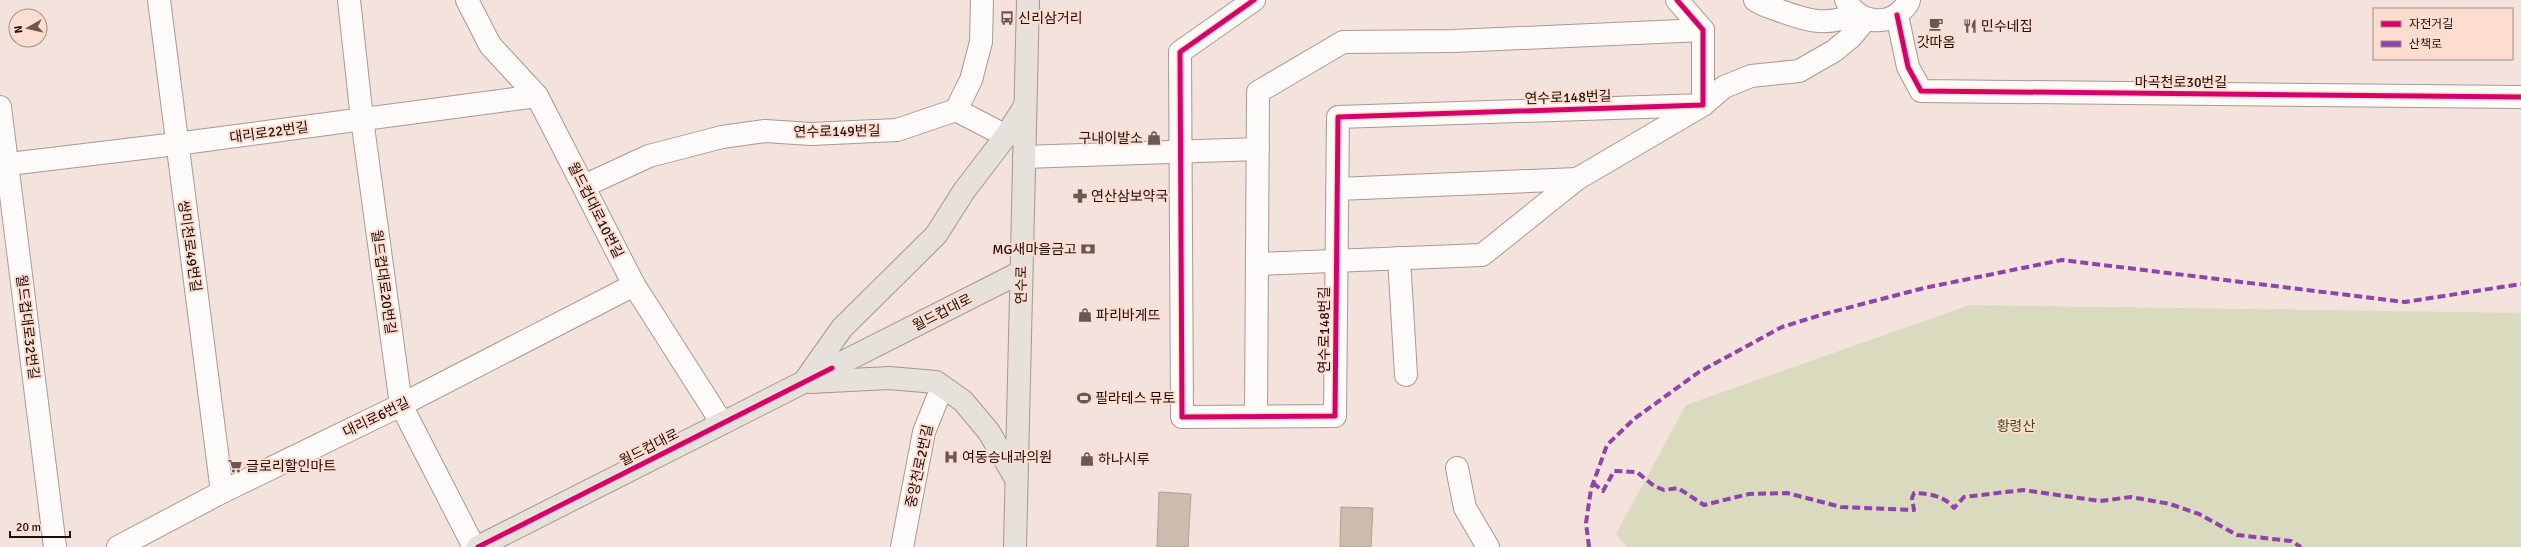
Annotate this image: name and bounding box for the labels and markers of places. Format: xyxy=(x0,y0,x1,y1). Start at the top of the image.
bus stop icon: 신리삼거리 xyxy=(999,10,1015,26)
place label: 신리삼거리 xyxy=(1018,10,1082,27)
cafe icon: 갓따옴 xyxy=(1928,16,1944,32)
restaurant icon: 민수네집 xyxy=(1962,18,1978,34)
place label: 민수네집 xyxy=(1981,18,2033,35)
place label: 갓따옴 xyxy=(1917,34,1955,51)
place label: 구내이발소 xyxy=(1079,130,1143,147)
shop icon: 구내이발소 xyxy=(1146,130,1162,146)
pharmacy icon: 연산삼보약국 xyxy=(1072,188,1088,204)
place label: 연산삼보약국 xyxy=(1091,188,1168,205)
place label: MG새마을금고 xyxy=(992,241,1077,258)
bank icon: MG새마을금고 xyxy=(1080,241,1096,257)
shop icon: 파리바게뜨 xyxy=(1077,307,1093,323)
place label: 파리바게뜨 xyxy=(1096,307,1161,324)
sports icon: 필라테스 뮤토 xyxy=(1076,390,1092,406)
place label: 필라테스 뮤토 xyxy=(1095,390,1175,407)
hospital icon: 여동승내과의원 xyxy=(943,449,959,465)
place label: 여동승내과의원 xyxy=(962,449,1052,466)
shop icon: 하나시루 xyxy=(1079,451,1095,467)
place label: 하나시루 xyxy=(1098,451,1150,468)
supermarket icon: 글로리할인마트 xyxy=(227,458,243,474)
place label: 글로리할인마트 xyxy=(246,458,336,475)

